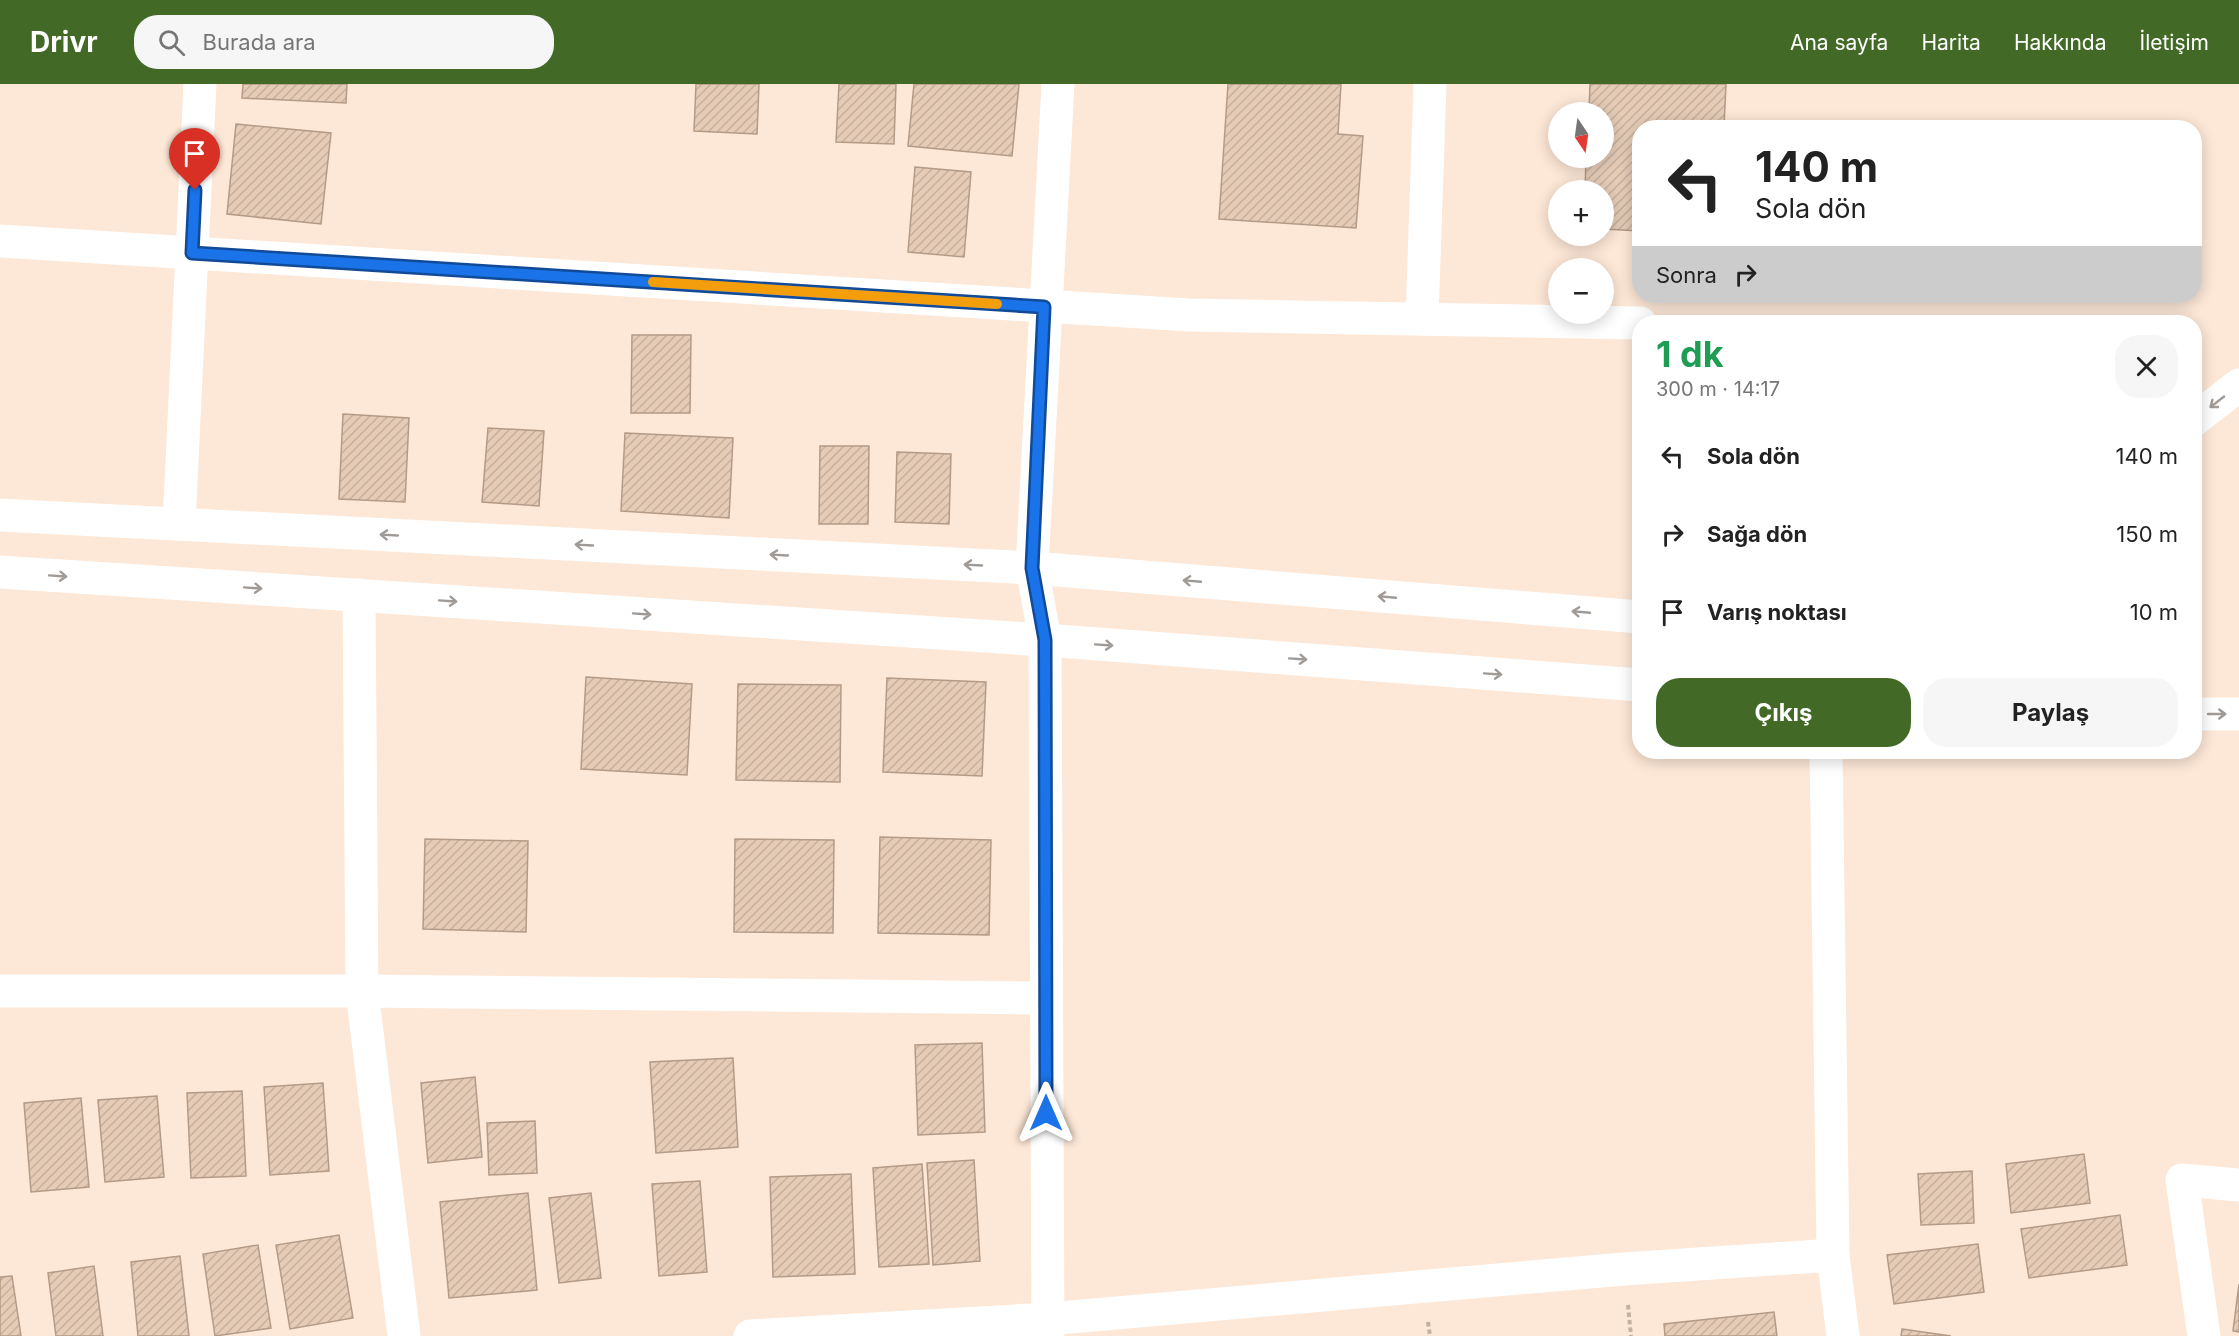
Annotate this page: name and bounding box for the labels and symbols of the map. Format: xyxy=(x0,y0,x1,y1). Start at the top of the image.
north arrow xyxy=(1548,102,1614,168)
pin xyxy=(169,128,220,190)
one-way arrow xyxy=(2209,396,2225,409)
one-way arrow xyxy=(380,530,400,541)
one-way arrow xyxy=(574,540,594,551)
one-way arrow xyxy=(769,549,789,560)
one-way arrow xyxy=(964,559,984,570)
one-way arrow xyxy=(48,571,68,582)
one-way arrow xyxy=(1183,575,1203,586)
one-way arrow xyxy=(243,583,262,594)
one-way arrow xyxy=(1377,591,1397,602)
one-way arrow xyxy=(437,596,457,607)
one-way arrow xyxy=(1572,607,1592,618)
one-way arrow xyxy=(632,608,652,619)
one-way arrow xyxy=(1093,639,1113,650)
one-way arrow xyxy=(1288,654,1308,665)
one-way arrow xyxy=(1482,669,1502,680)
one-way arrow xyxy=(2206,708,2226,720)
position arrow xyxy=(1014,1081,1078,1145)

